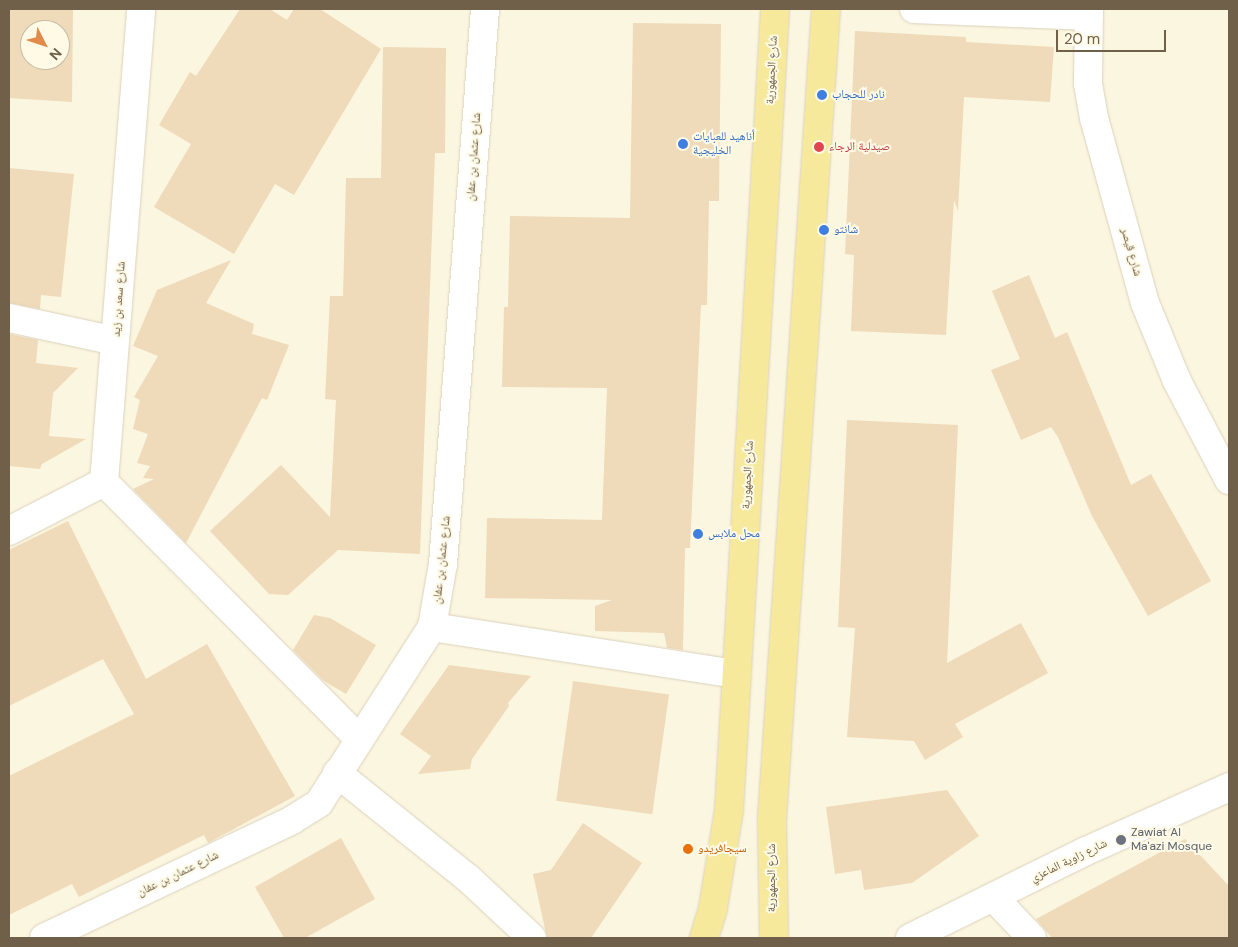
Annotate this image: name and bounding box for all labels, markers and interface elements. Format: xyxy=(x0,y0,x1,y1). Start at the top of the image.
north arrow xyxy=(20,20,70,70)
scale bar xyxy=(1058,20,1168,52)
text: 20 m xyxy=(1064,29,1100,49)
street label: شارع الجمهورية xyxy=(763,35,781,105)
text: N xyxy=(45,44,66,64)
place label: نادر للحجاب xyxy=(832,88,885,102)
marker: نادر للحجاب xyxy=(816,89,828,101)
street label: شارع عثمان بن عفان xyxy=(464,112,484,202)
place label: أناهيد للعبايات الخليجية xyxy=(693,130,755,158)
marker: أناهيد للعبايات الخليجية xyxy=(677,138,689,150)
place label: صيدلية الرجاء xyxy=(829,140,890,154)
marker: صيدلية الرجاء xyxy=(813,141,825,153)
place label: شانتو xyxy=(834,223,858,237)
marker: شانتو xyxy=(818,224,830,236)
street label: شارع قيصر xyxy=(1117,226,1145,278)
street label: شارع سعد بن زيد xyxy=(109,261,129,337)
street label: شارع الجمهورية xyxy=(739,440,757,510)
street label: شارع عثمان بن عفان xyxy=(430,515,454,605)
place label: محل ملابس xyxy=(708,527,760,541)
marker: محل ملابس xyxy=(692,528,704,540)
place label: Zawiat Al Ma'azi Mosque xyxy=(1131,826,1212,854)
marker: Zawiat Al Ma'azi Mosque xyxy=(1115,834,1127,846)
street label: شارع زاوية الماعزي xyxy=(1028,836,1110,886)
place label: سيجافريدو xyxy=(698,842,747,856)
marker: سيجافريدو xyxy=(682,843,694,855)
street label: شارع الجمهورية xyxy=(765,844,779,912)
street label: شارع عثمان بن عفان xyxy=(135,848,221,900)

